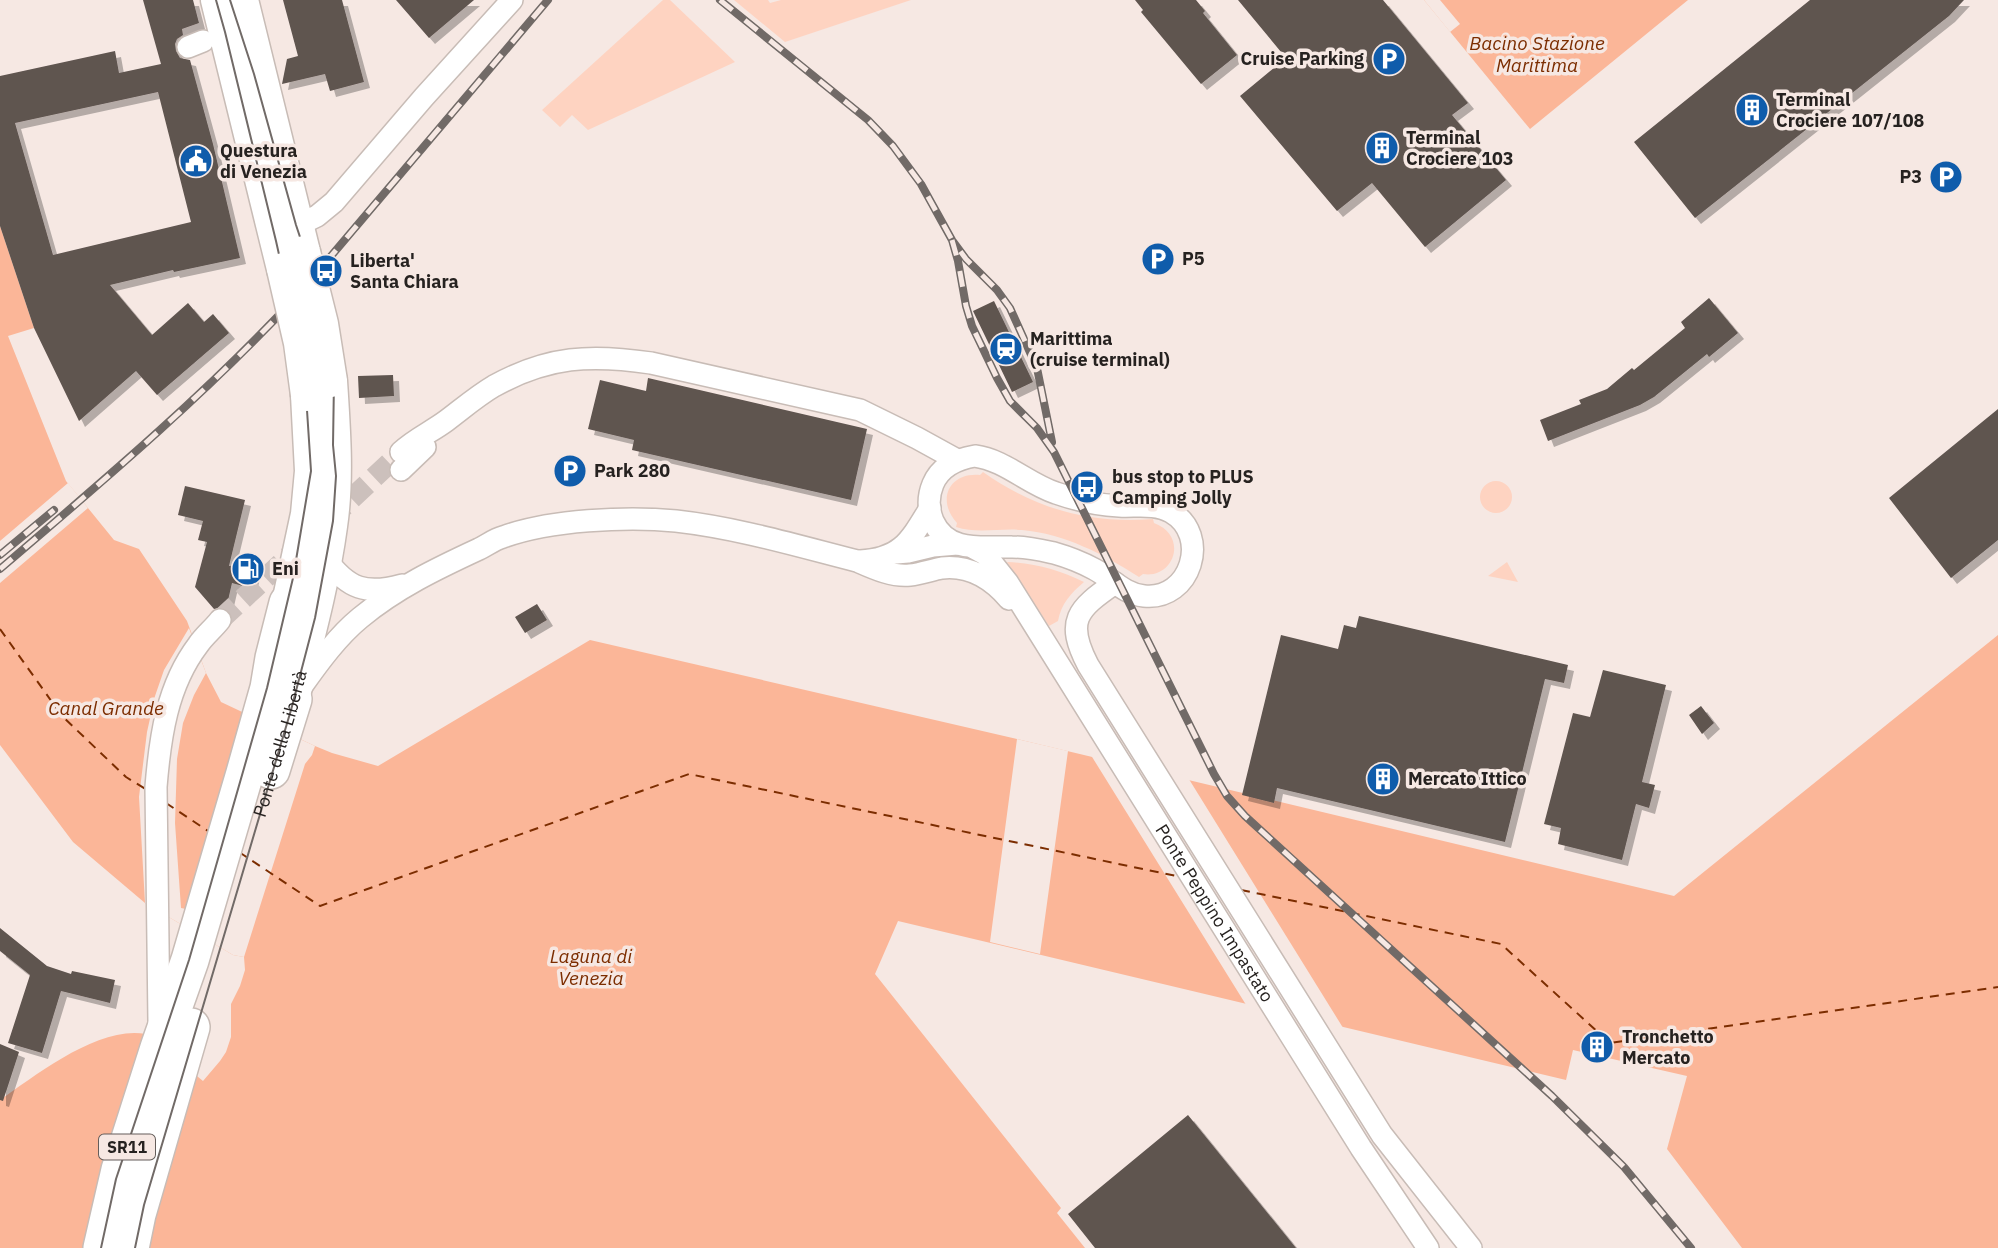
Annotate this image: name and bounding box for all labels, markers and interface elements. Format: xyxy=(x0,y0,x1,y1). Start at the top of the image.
water label: Bacino Stazione Marittima xyxy=(1469,31,1605,77)
parking icon: Cruise Parking xyxy=(1370,40,1408,78)
place label: Cruise Parking xyxy=(1240,47,1364,70)
place label: Terminal Crociere 107/108 xyxy=(1776,88,1924,132)
building icon: Terminal Crociere 107/108 xyxy=(1733,91,1771,129)
place label: Terminal Crociere 103 xyxy=(1406,126,1514,170)
building icon: Terminal Crociere 103 xyxy=(1363,129,1401,167)
place label: Questura di Venezia xyxy=(220,139,307,183)
public building icon: Questura di Venezia xyxy=(177,142,215,180)
parking icon: P3 xyxy=(1927,158,1965,196)
place label: P3 xyxy=(1899,165,1922,188)
parking icon: P5 xyxy=(1139,240,1177,278)
place label: P5 xyxy=(1182,247,1205,270)
place label: Liberta' Santa Chiara xyxy=(350,249,459,293)
bus stop icon: Liberta' Santa Chiara xyxy=(307,252,345,290)
place label: Marittima (cruise terminal) xyxy=(1030,327,1170,371)
station icon: Marittima (cruise terminal) xyxy=(987,330,1025,368)
parking icon: Park 280 xyxy=(551,452,589,490)
place label: Park 280 xyxy=(594,459,670,482)
place label: bus stop to PLUS Camping Jolly xyxy=(1112,465,1254,509)
bus stop icon: bus stop to PLUS Camping Jolly xyxy=(1068,468,1106,506)
fuel station icon: Eni xyxy=(229,550,267,588)
place label: Eni xyxy=(272,557,299,580)
street label: Ponte della Libertà xyxy=(248,667,312,820)
water label: Canal Grande xyxy=(48,696,164,720)
building icon: Mercato Ittico xyxy=(1364,760,1402,798)
place label: Mercato Ittico xyxy=(1408,767,1527,790)
street label: Ponte Peppino Impastato xyxy=(1151,820,1279,1006)
water label: Laguna di Venezia xyxy=(550,944,633,990)
place label: Tronchetto Mercato xyxy=(1622,1025,1714,1069)
building icon: Tronchetto Mercato xyxy=(1578,1028,1616,1066)
road number: SR11 xyxy=(99,1134,155,1160)

